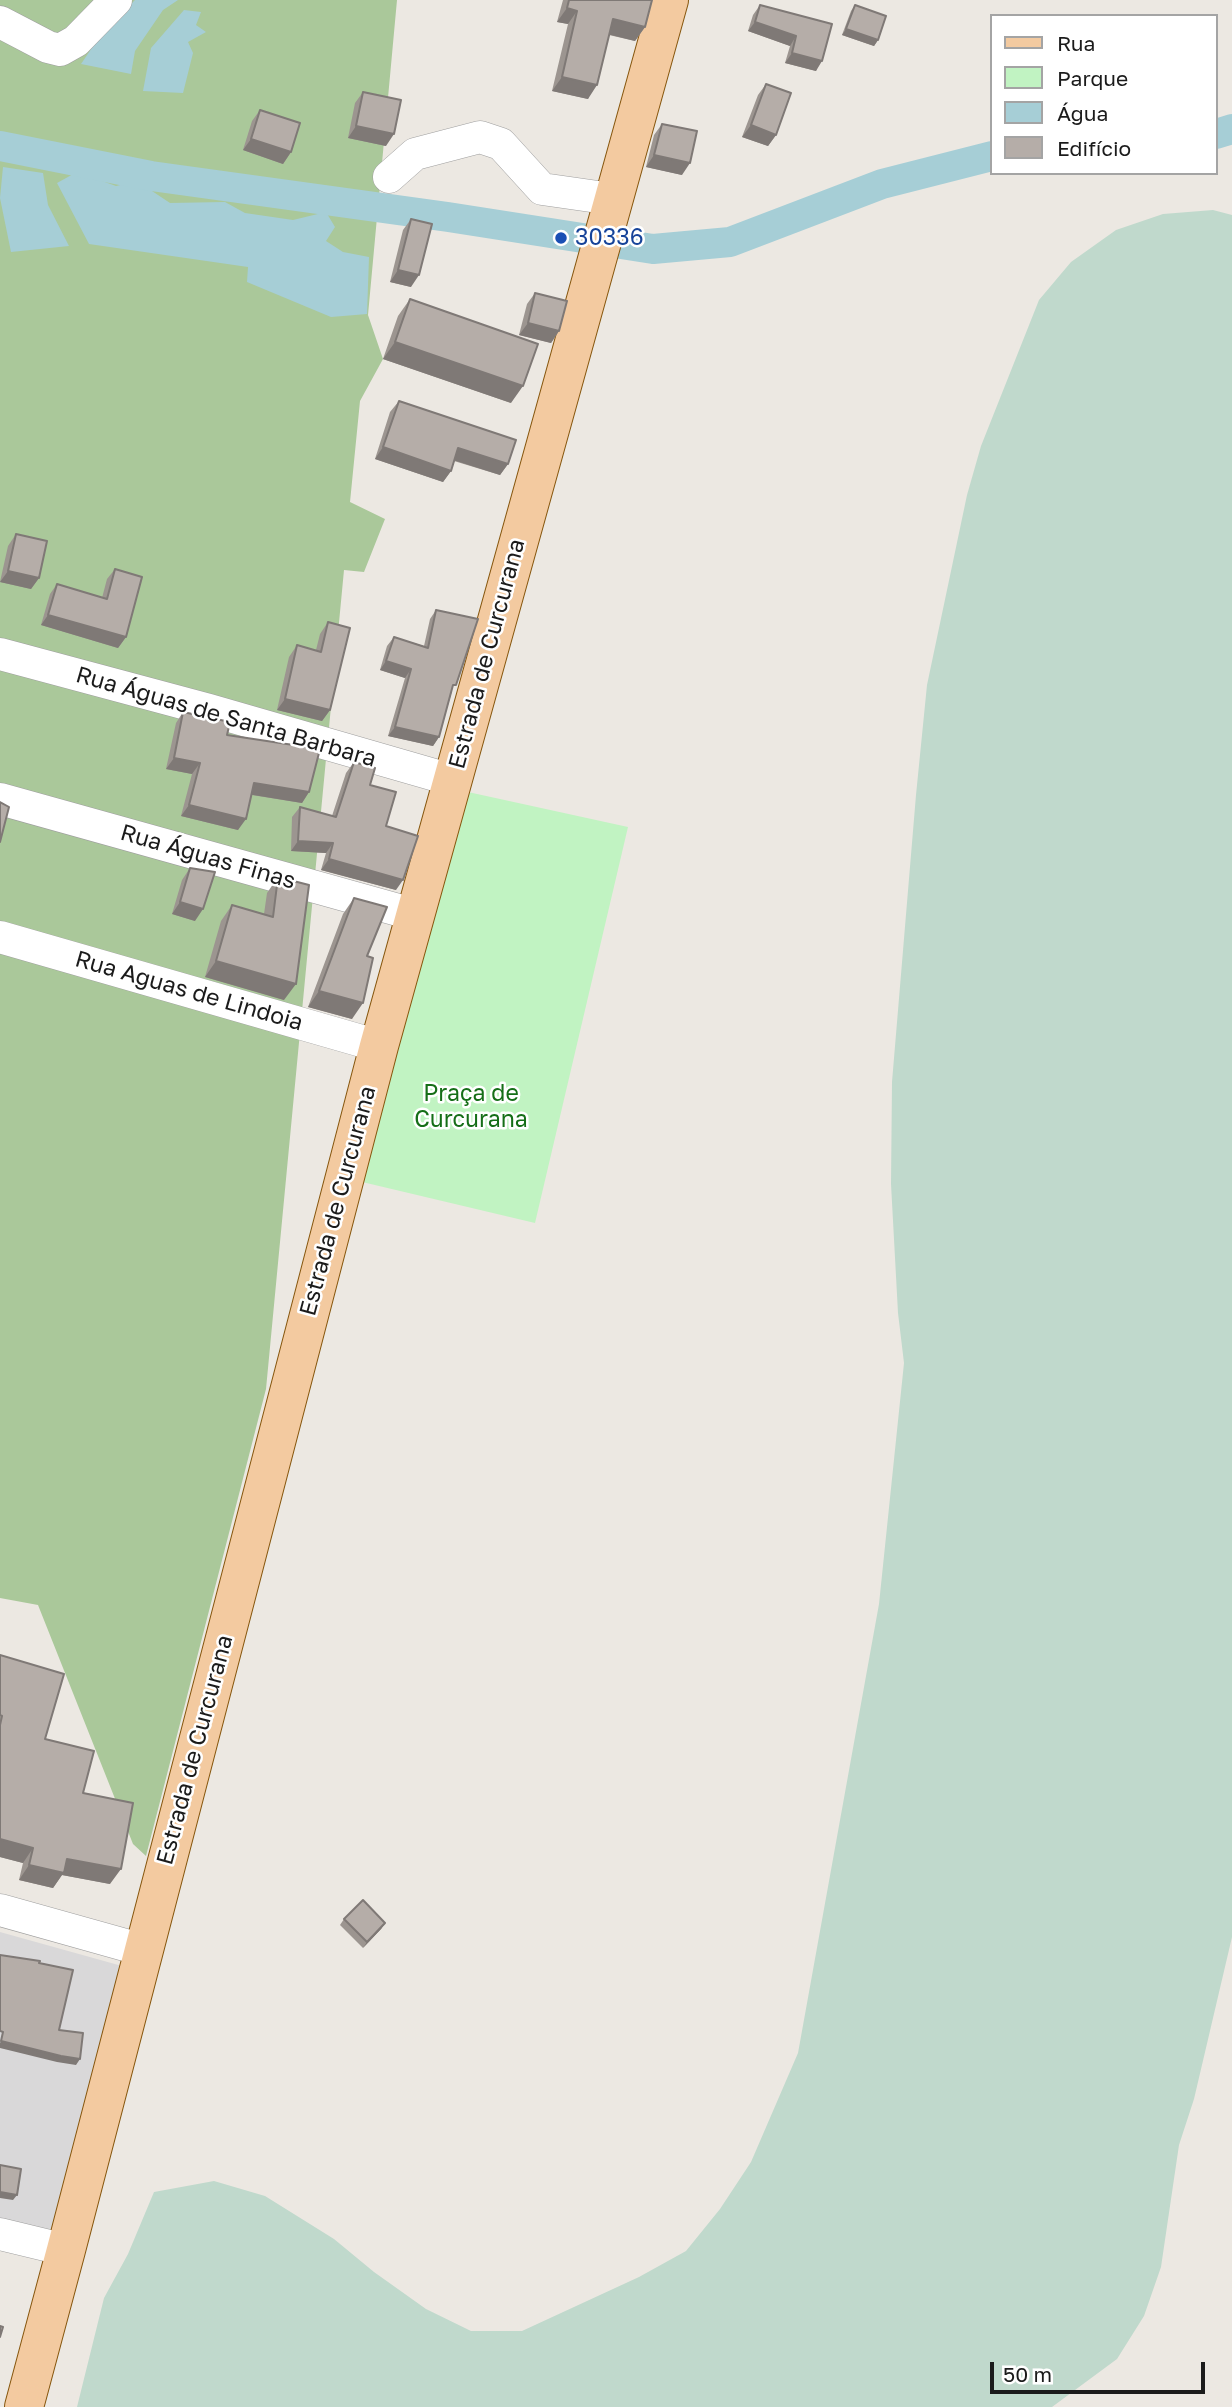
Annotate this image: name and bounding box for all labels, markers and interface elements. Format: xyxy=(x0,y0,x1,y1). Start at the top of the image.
legend xyxy=(990,14,1218,175)
text: Rua xyxy=(1057,30,1095,56)
text: Parque xyxy=(1057,65,1128,91)
text: Água xyxy=(1057,100,1108,126)
text: Edifício xyxy=(1057,135,1131,161)
place label: 30336 xyxy=(575,224,644,252)
marker: 30336 xyxy=(553,230,569,246)
street label: Estrada de Curcurana xyxy=(443,536,531,772)
street label: Rua Águas de Santa Barbara xyxy=(73,661,379,773)
street label: Rua Águas Finas xyxy=(117,819,299,895)
street label: Rua Aguas de Lindoia xyxy=(72,945,306,1037)
park label: Praça de Curcurana xyxy=(414,1080,528,1134)
street label: Estrada de Curcurana xyxy=(294,1083,382,1319)
street label: Estrada de Curcurana xyxy=(151,1632,239,1868)
scale bar xyxy=(994,2348,1209,2392)
text: 50 m xyxy=(1003,2361,1052,2387)

